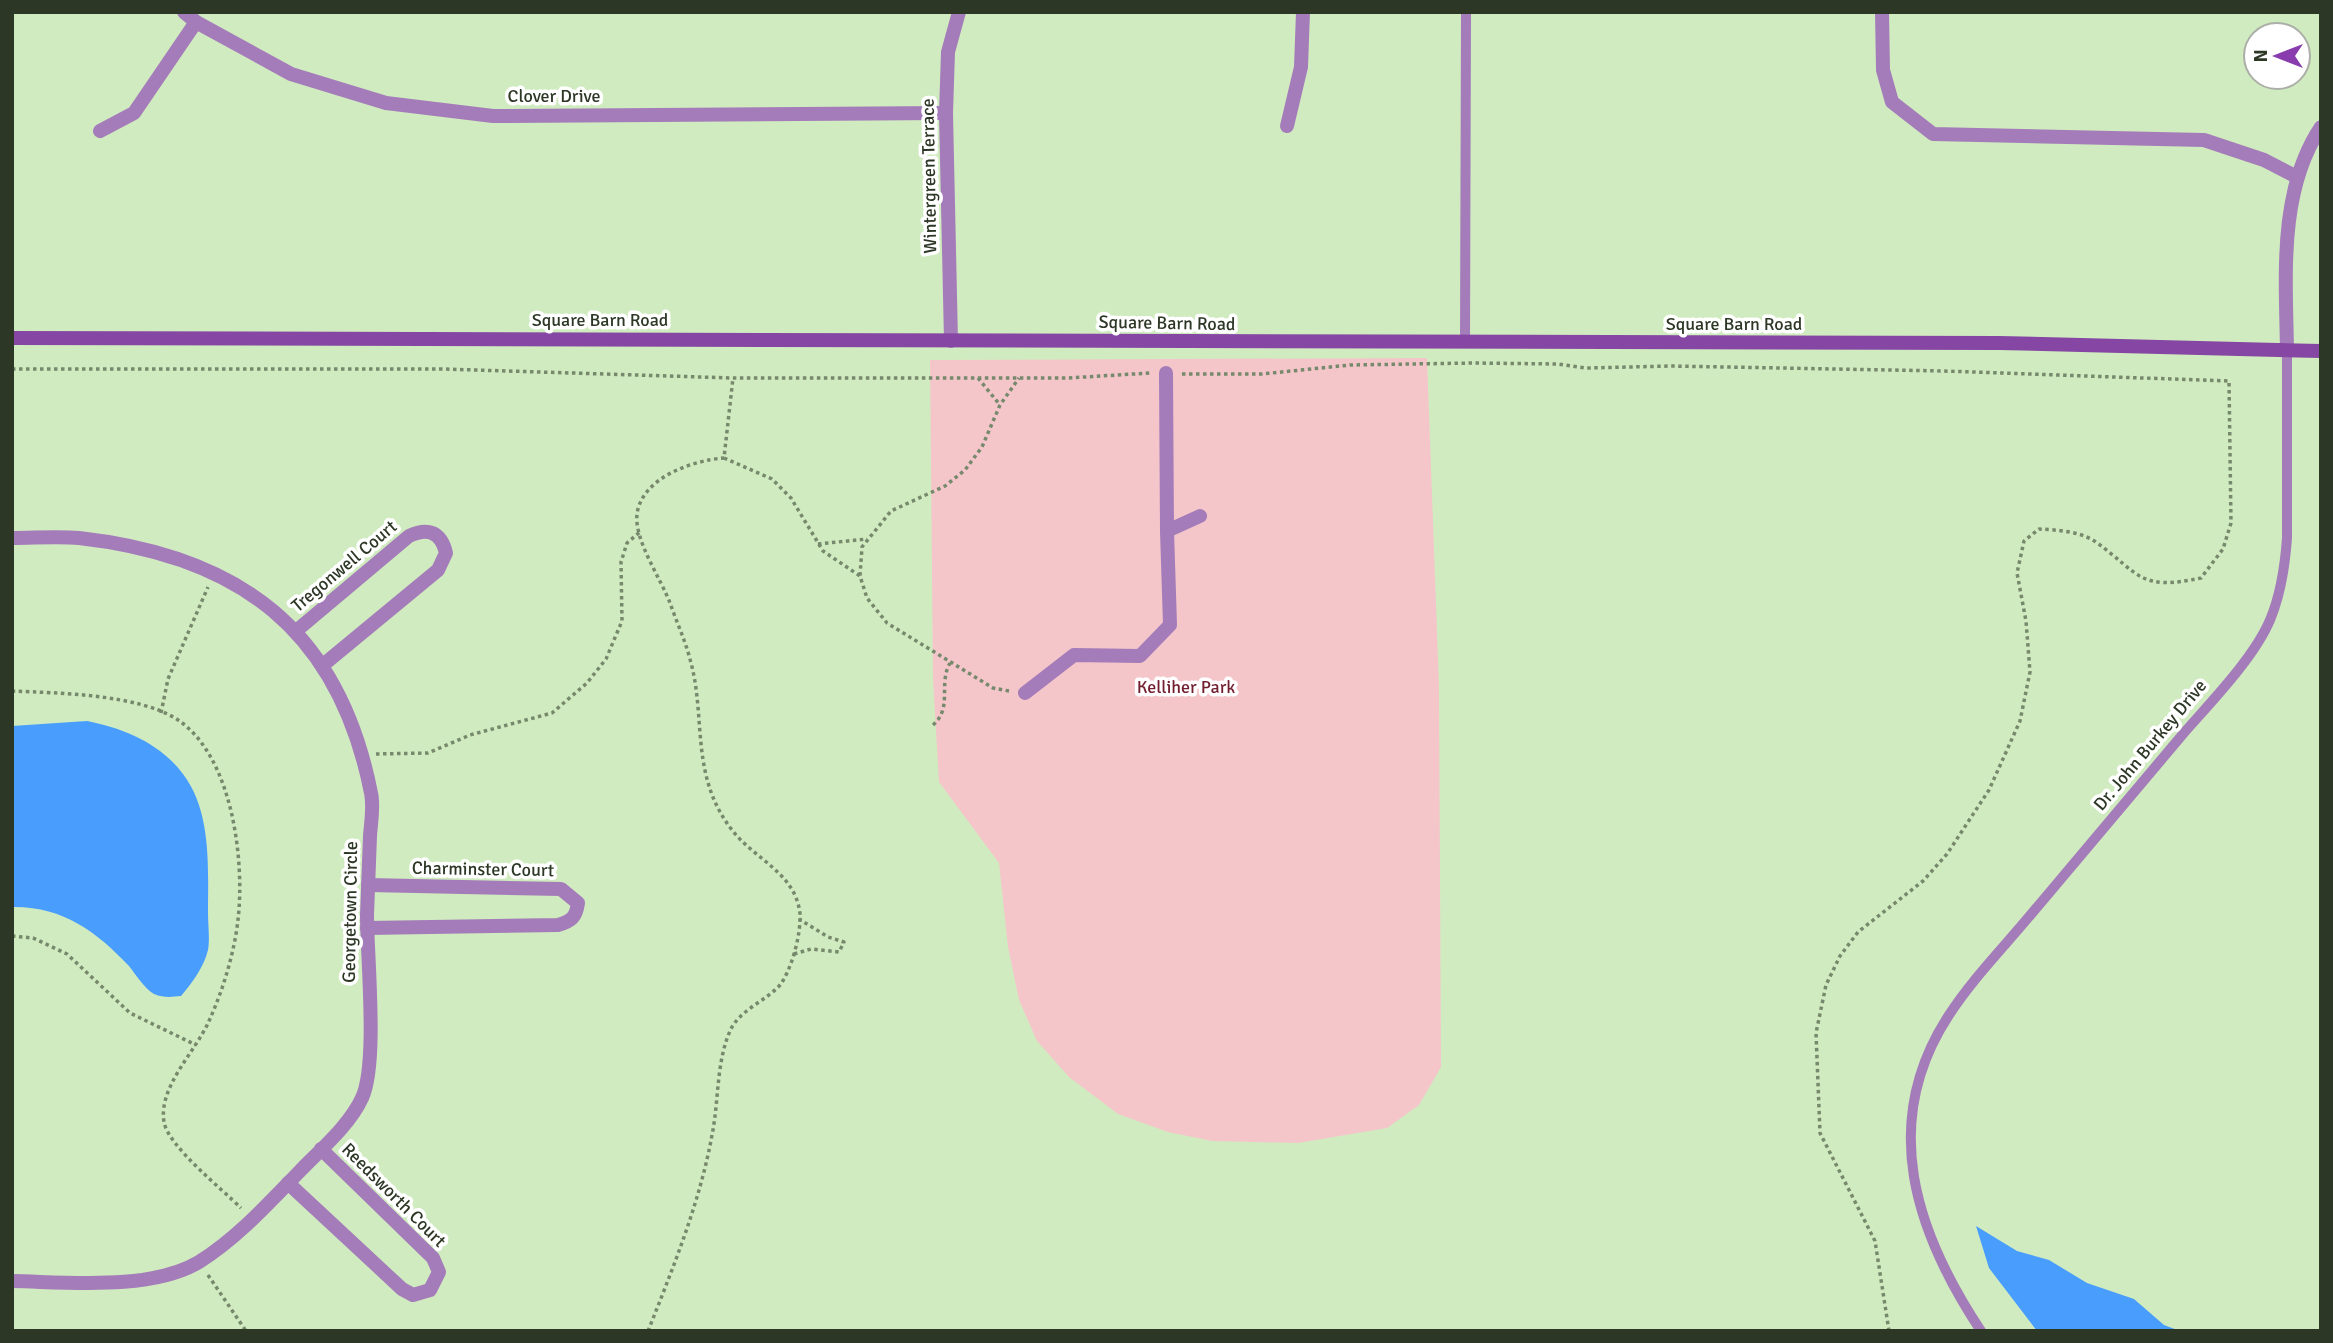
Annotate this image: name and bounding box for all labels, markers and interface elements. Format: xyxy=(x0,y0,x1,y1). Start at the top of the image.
north arrow xyxy=(2242,21,2312,91)
text: N xyxy=(2249,49,2273,63)
street label: Clover Drive xyxy=(508,85,600,107)
street label: Wintergreen Terrace xyxy=(917,98,941,254)
street label: Square Barn Road xyxy=(532,309,668,331)
street label: Square Barn Road xyxy=(1098,311,1236,335)
street label: Square Barn Road xyxy=(1666,313,1802,335)
street label: Tregonwell Court xyxy=(287,515,401,617)
street label: Dr. John Burkey Drive xyxy=(2089,675,2211,815)
park label: Kelliher Park xyxy=(1137,676,1235,698)
street label: Georgetown Circle xyxy=(338,841,362,983)
street label: Charminster Court xyxy=(412,857,554,881)
street label: Reedsworth Court xyxy=(337,1138,451,1252)

